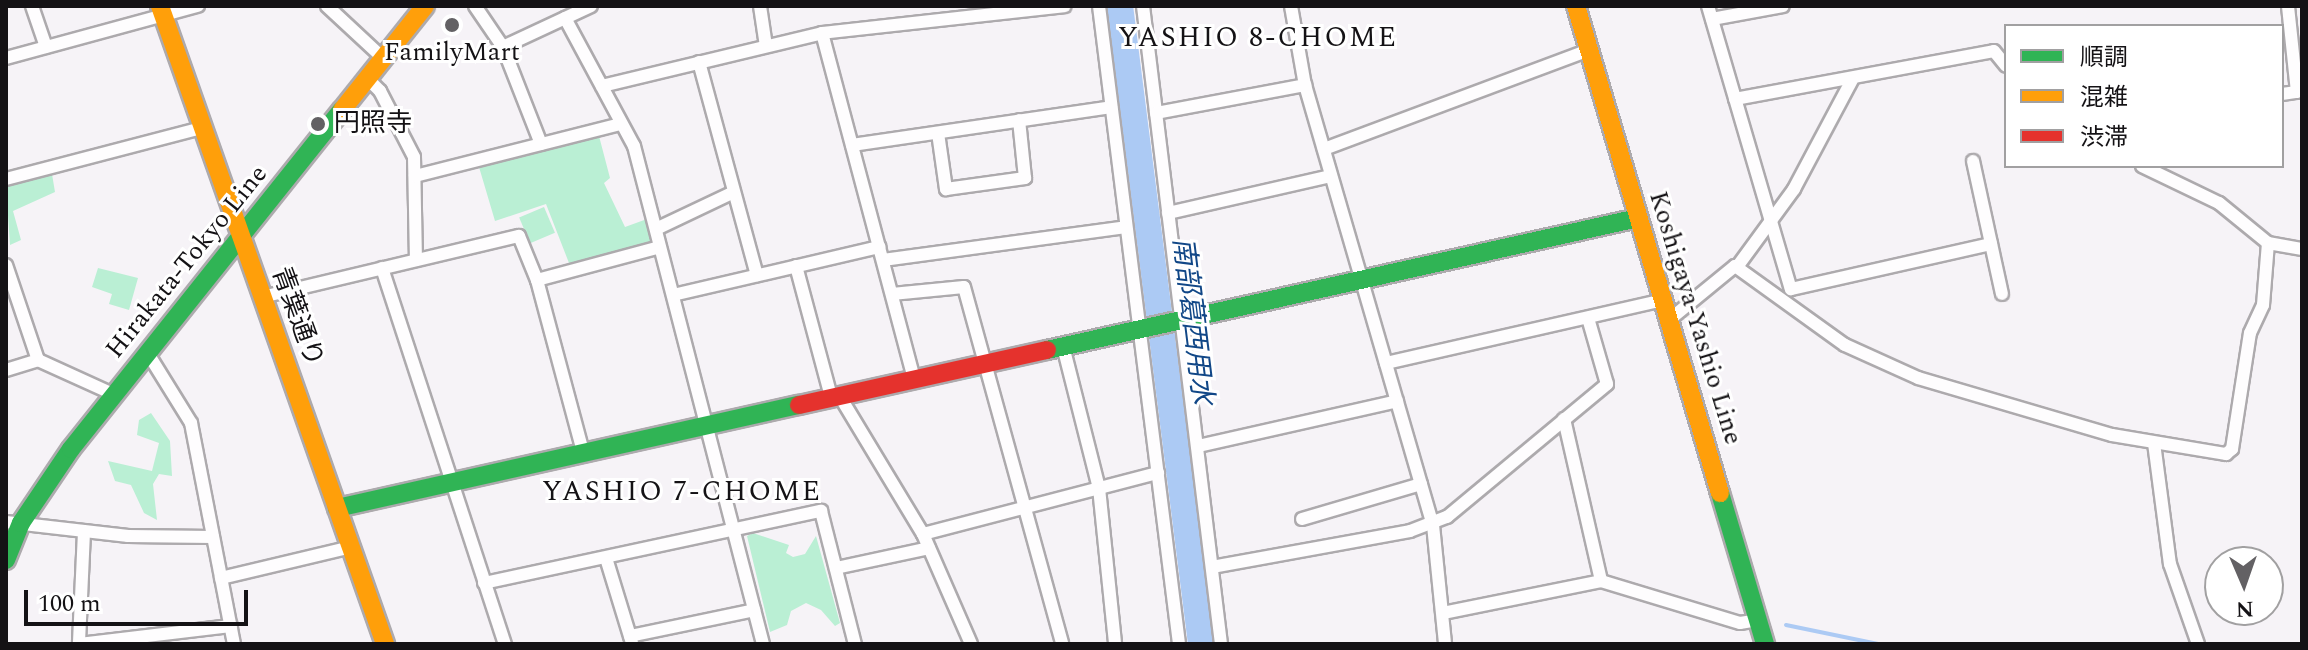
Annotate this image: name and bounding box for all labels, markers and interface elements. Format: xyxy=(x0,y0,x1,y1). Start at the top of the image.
marker: FamilyMart xyxy=(443,16,461,34)
district label: YASHIO 8-CHOME xyxy=(1118,21,1398,55)
legend xyxy=(2004,24,2284,168)
place label: FamilyMart xyxy=(384,37,520,69)
text: 順調 xyxy=(2080,40,2128,76)
text: 混雑 xyxy=(2080,80,2128,116)
place label: 円照寺 xyxy=(334,108,412,140)
marker: 円照寺 xyxy=(309,115,327,133)
text: 渋滞 xyxy=(2080,120,2128,156)
street label: Hirakata-Tokyo Line xyxy=(100,159,274,365)
street label: Koshigaya-Yashio Line xyxy=(1642,188,1748,448)
water label: 南部葛西用水 xyxy=(1165,236,1219,406)
street label: 青葉通り xyxy=(265,263,329,371)
district label: YASHIO 7-CHOME xyxy=(542,475,822,509)
north arrow xyxy=(2204,546,2284,626)
scale bar xyxy=(28,574,252,624)
text: 100 m xyxy=(38,586,101,622)
text: N xyxy=(2235,592,2254,625)

